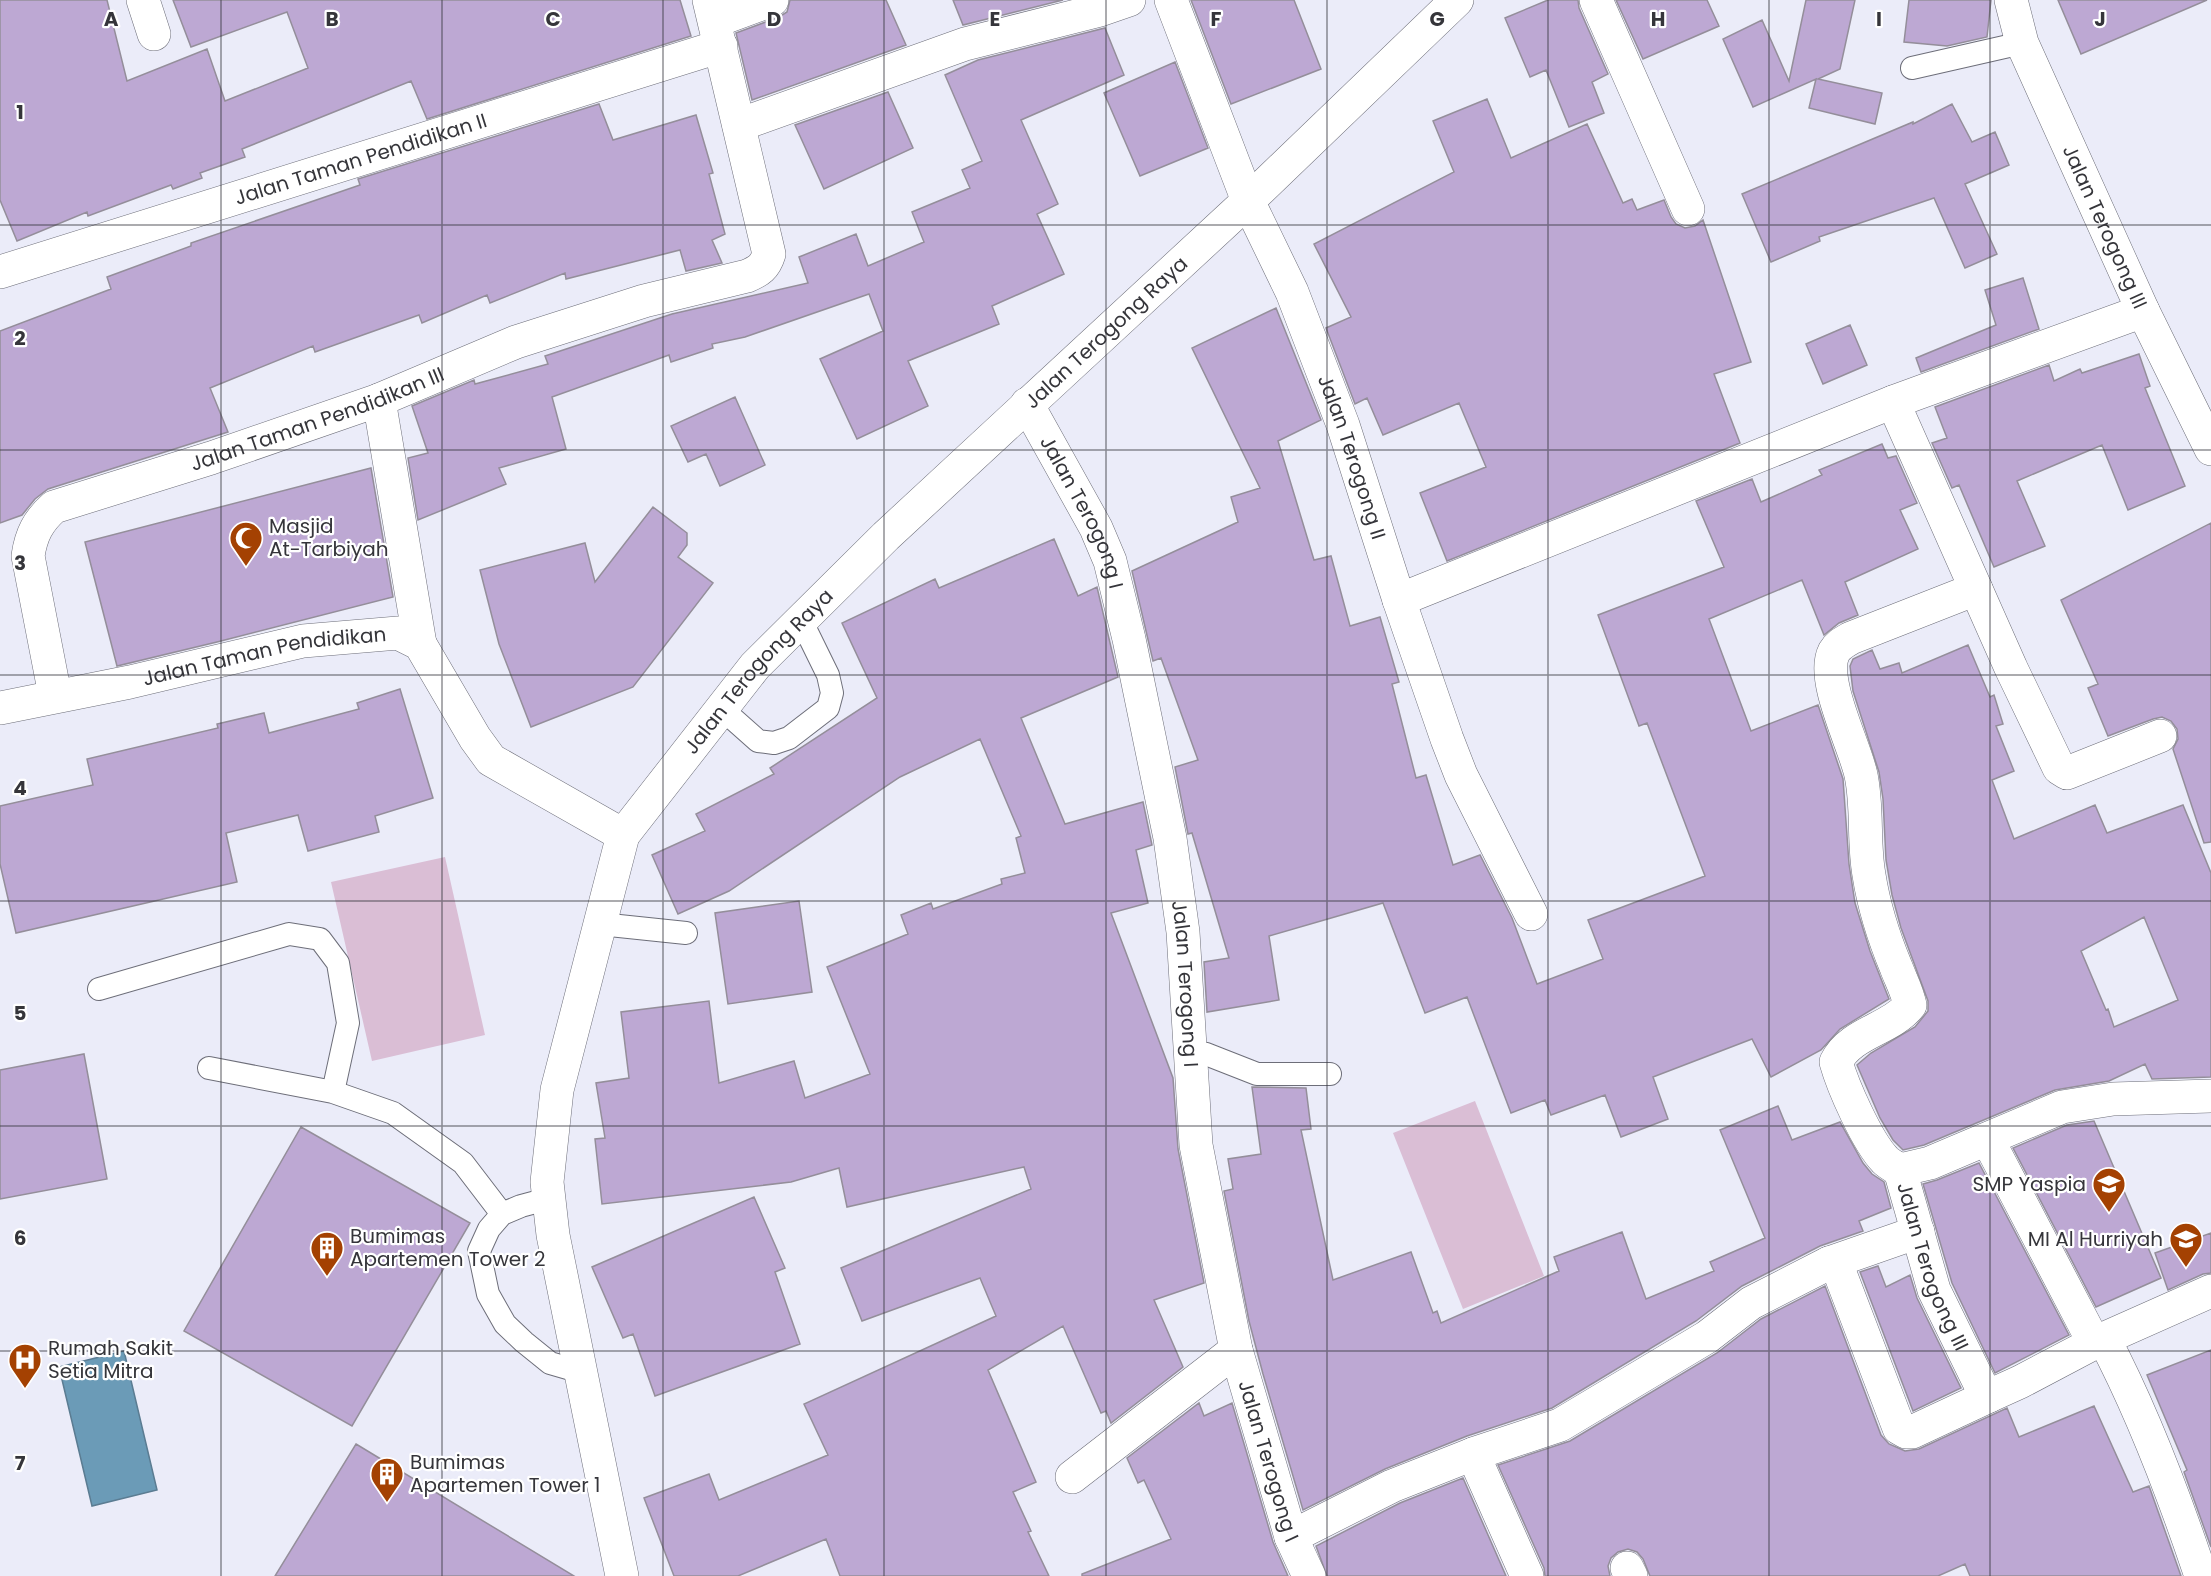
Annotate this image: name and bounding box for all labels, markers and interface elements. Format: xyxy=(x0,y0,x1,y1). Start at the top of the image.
text: A xyxy=(104,5,119,33)
text: B xyxy=(325,5,339,33)
text: C xyxy=(545,5,561,33)
text: D xyxy=(767,5,781,33)
text: E xyxy=(990,5,1000,33)
text: F xyxy=(1211,5,1222,33)
text: G xyxy=(1429,5,1445,33)
text: H xyxy=(1651,5,1665,33)
text: I xyxy=(1876,5,1882,33)
text: J xyxy=(2094,5,2106,33)
text: 1 xyxy=(16,98,24,126)
street label: Jalan Taman Pendidikan II xyxy=(231,106,490,212)
street label: Jalan Terogong III xyxy=(2056,140,2154,313)
street label: Jalan Terogong Raya xyxy=(1018,250,1194,415)
text: 2 xyxy=(14,324,26,352)
street label: Jalan Taman Pendidikan III xyxy=(187,360,448,478)
street label: Jalan Terogong II xyxy=(1311,371,1393,543)
street label: Jalan Terogong I xyxy=(1033,431,1130,591)
place label: Masjid At-Tarbiyah xyxy=(269,512,389,563)
mosque icon: Masjid At-Tarbiyah xyxy=(228,520,264,567)
text: 3 xyxy=(14,549,26,577)
street label: Jalan Terogong Raya xyxy=(677,582,839,760)
street label: Jalan Taman Pendidikan xyxy=(140,620,387,693)
text: 4 xyxy=(13,774,27,802)
street label: Jalan Terogong I xyxy=(1165,899,1205,1068)
text: 5 xyxy=(14,999,27,1027)
school or university icon: SMP Yaspia xyxy=(2091,1166,2127,1213)
place label: SMP Yaspia xyxy=(1973,1170,2086,1198)
street label: Jalan Terogong III xyxy=(1890,1179,1976,1355)
school or university icon: MI Al Hurriyah xyxy=(2168,1221,2204,1268)
place label: Bumimas Apartemen Tower 2 xyxy=(350,1222,546,1273)
text: 6 xyxy=(14,1224,26,1252)
place label: MI Al Hurriyah xyxy=(2028,1225,2163,1253)
building icon: Bumimas Apartemen Tower 2 xyxy=(309,1230,345,1277)
place label: Rumah Sakit Setia Mitra xyxy=(48,1334,173,1385)
hospital icon: Rumah Sakit Setia Mitra xyxy=(7,1342,43,1389)
street label: Jalan Terogong I xyxy=(1232,1377,1306,1547)
place label: Bumimas Apartemen Tower 1 xyxy=(410,1448,600,1499)
text: 7 xyxy=(15,1449,26,1477)
building icon: Bumimas Apartemen Tower 1 xyxy=(369,1456,405,1503)

